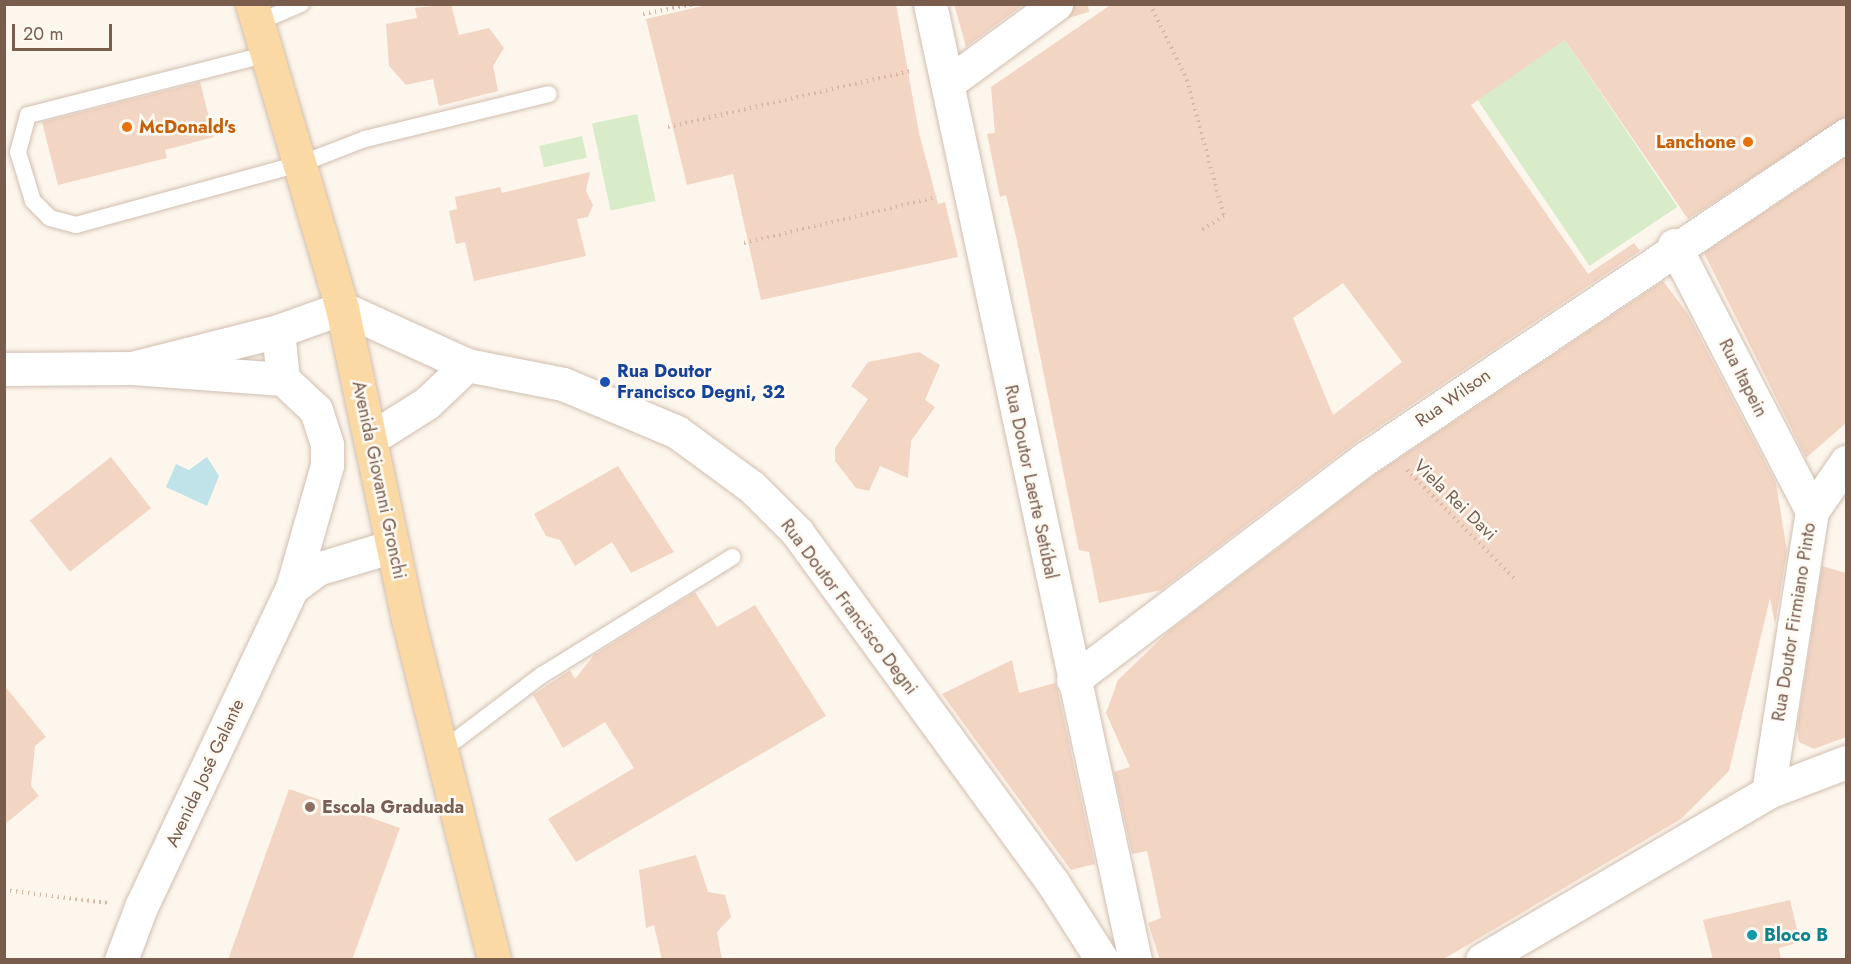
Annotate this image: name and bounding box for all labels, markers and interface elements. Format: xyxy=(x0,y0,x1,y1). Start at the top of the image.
scale bar xyxy=(15,12,116,50)
text: 20 m xyxy=(23,21,63,47)
place label: McDonald's xyxy=(139,116,236,138)
marker: McDonald's xyxy=(120,120,134,134)
place label: Lanchone xyxy=(1656,131,1736,153)
marker: Lanchone xyxy=(1741,135,1755,149)
street label: Rua Itapein xyxy=(1714,335,1772,421)
place label: Rua Doutor Francisco Degni, 32 xyxy=(617,361,785,404)
street label: Rua Wilson xyxy=(1411,364,1495,432)
marker: Rua Doutor Francisco Degni, 32 xyxy=(598,375,612,389)
street label: Avenida Giovanni Gronchi xyxy=(347,379,411,581)
street label: Rua Doutor Laerte Setúbal xyxy=(1000,383,1062,581)
street label: Viela Rei Davi xyxy=(1409,455,1501,545)
street label: Rua Doutor Francisco Degni xyxy=(776,515,922,699)
street label: Rua Doutor Firmiano Pinto xyxy=(1768,521,1820,723)
street label: Avenida José Galante xyxy=(161,696,249,850)
place label: Escola Graduada xyxy=(322,796,464,818)
marker: Escola Graduada xyxy=(303,800,317,814)
place label: Bloco B xyxy=(1764,924,1828,946)
marker: Bloco B xyxy=(1745,928,1759,942)

